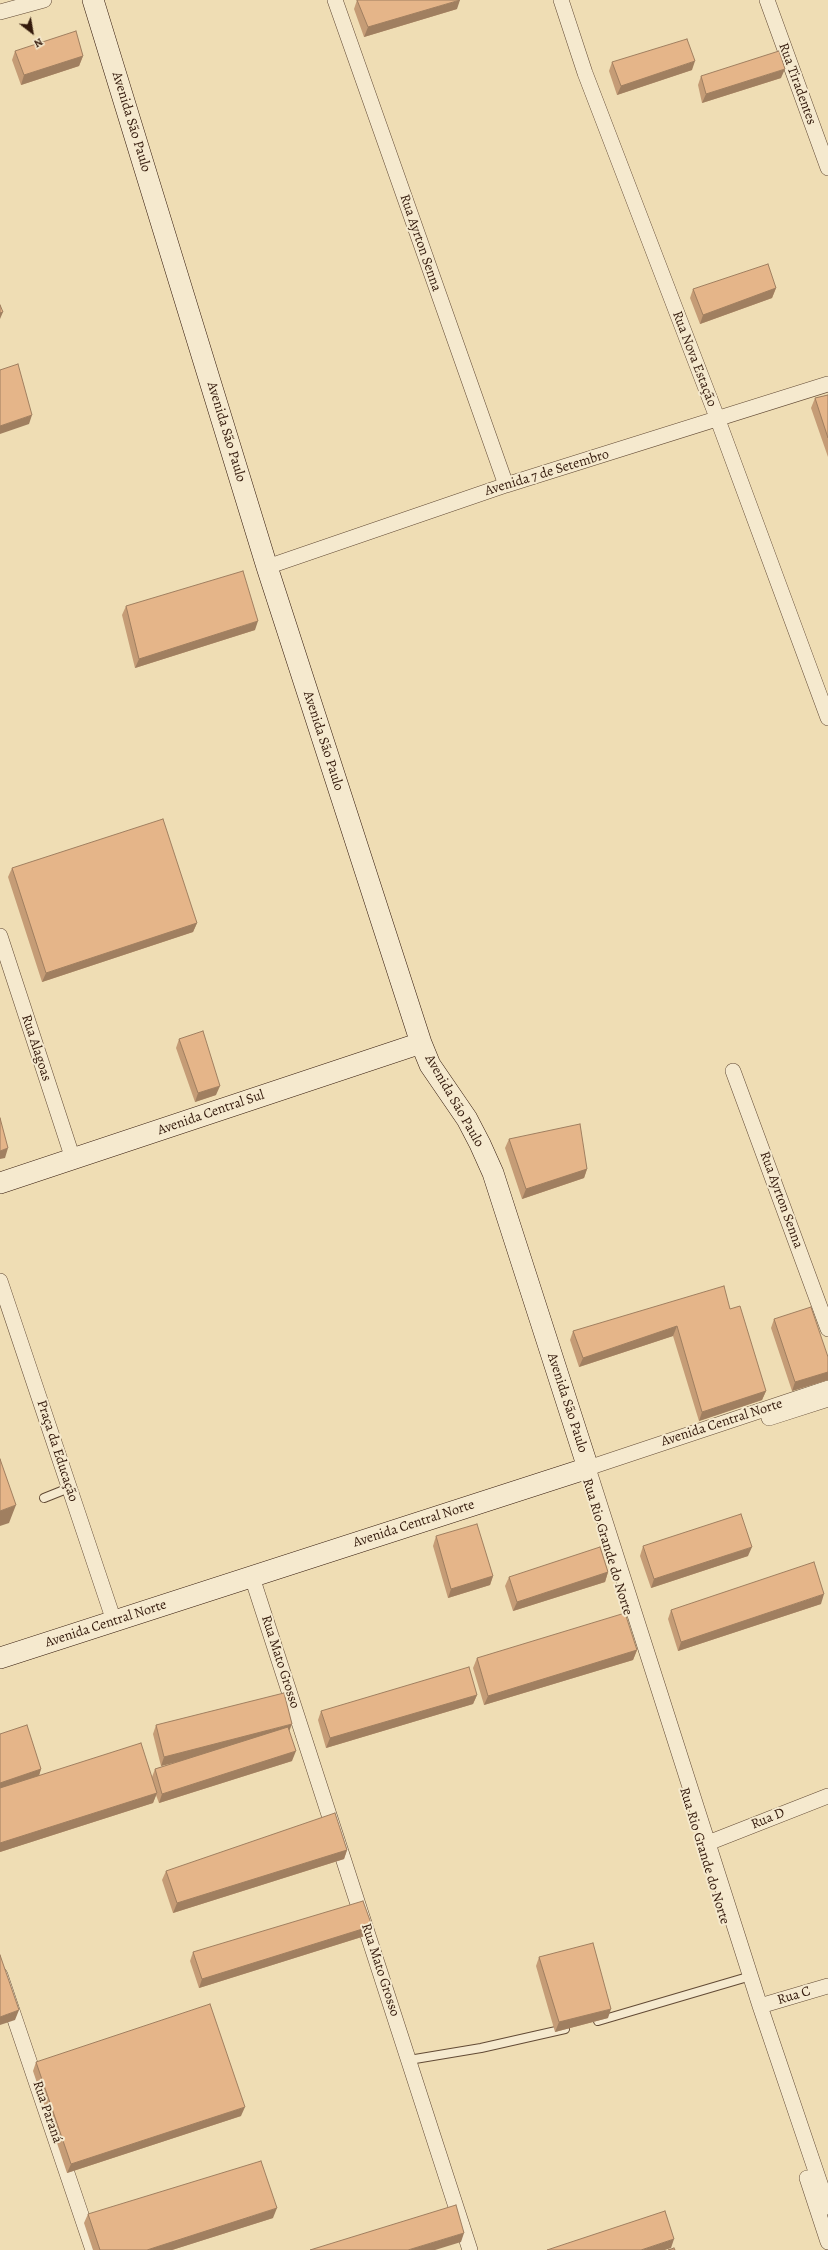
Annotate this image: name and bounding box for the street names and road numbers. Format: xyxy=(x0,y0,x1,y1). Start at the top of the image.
street label: Rua Tiradentes xyxy=(774,41,820,127)
street label: Avenida São Paulo xyxy=(108,70,154,174)
street label: Rua Ayrton Senna xyxy=(395,192,445,294)
street label: Rua Nova Estação xyxy=(668,309,720,409)
street label: Avenida São Paulo xyxy=(203,380,249,484)
street label: Avenida 7 de Setembro xyxy=(483,446,611,500)
street label: Avenida São Paulo xyxy=(299,689,347,793)
street label: Rua Alagoas xyxy=(17,1013,55,1083)
street label: Avenida São Paulo xyxy=(421,1052,487,1150)
street label: Avenida Central Sul xyxy=(155,1087,267,1139)
street label: Rua Ayrton Senna xyxy=(756,1149,806,1251)
street label: Avenida São Paulo xyxy=(543,1351,591,1455)
street label: Avenida Central Norte xyxy=(659,1395,785,1451)
street label: Praça da Educação xyxy=(33,1398,81,1504)
street label: Rua Rio Grande do Norte xyxy=(578,1476,636,1618)
street label: Avenida Central Norte xyxy=(351,1496,477,1552)
street label: Avenida Central Norte xyxy=(43,1596,169,1652)
street label: Rua Mato Grosso xyxy=(257,1613,303,1711)
street label: Rua Rio Grande do Norte xyxy=(675,1785,733,1927)
street label: Rua D xyxy=(749,1805,787,1833)
street label: Rua Mato Grosso xyxy=(357,1921,403,2019)
street label: Rua C xyxy=(775,1983,813,2009)
street label: Rua Paraná xyxy=(28,2079,66,2145)

